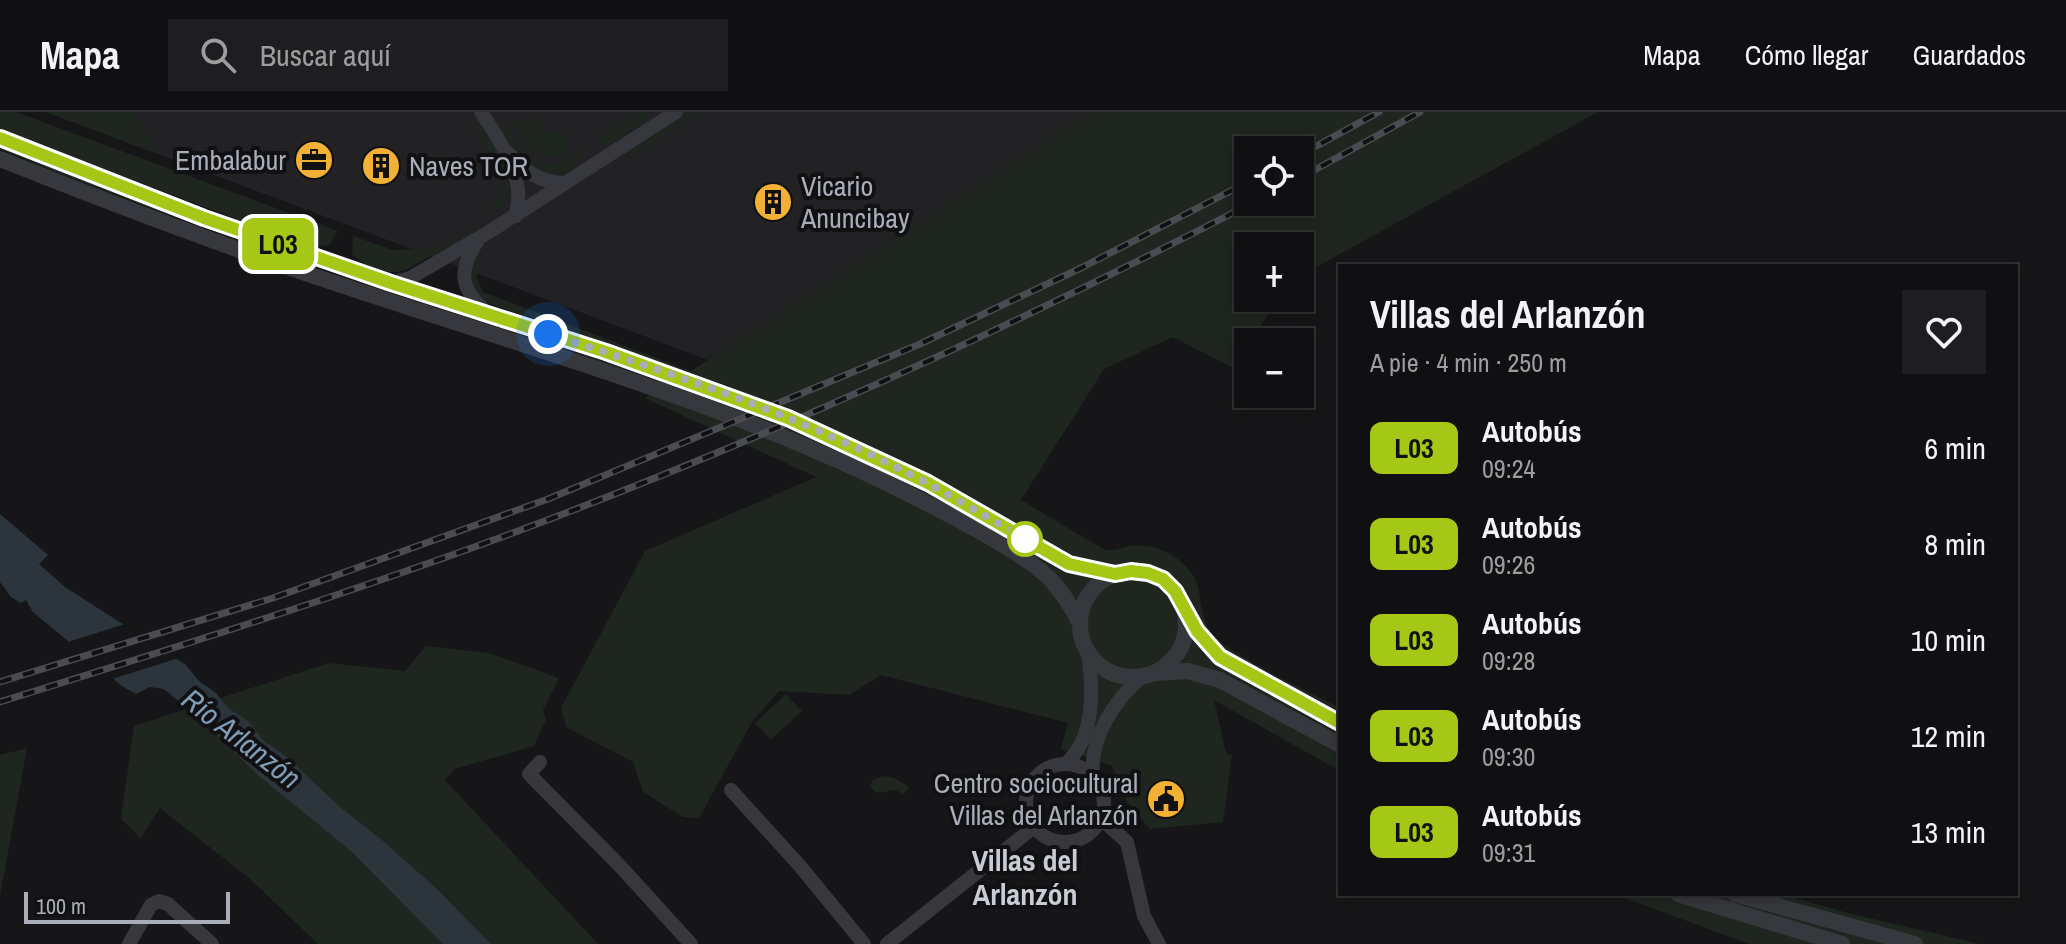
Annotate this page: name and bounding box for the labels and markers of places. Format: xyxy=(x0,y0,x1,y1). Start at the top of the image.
office icon: Embalabur xyxy=(293,139,335,181)
place label: Embalabur xyxy=(175,141,286,179)
building icon: Naves TOR xyxy=(360,145,402,187)
place label: Naves TOR xyxy=(409,147,528,185)
place label: Vicario Anuncibay xyxy=(800,167,910,237)
building icon: Vicario Anuncibay xyxy=(752,181,794,223)
unlabelled marker xyxy=(1008,522,1042,556)
place label: Centro sociocultural Villas del Arlanzón xyxy=(934,764,1138,834)
public building icon: Centro sociocultural Villas del Arlanzón xyxy=(1145,778,1187,820)

